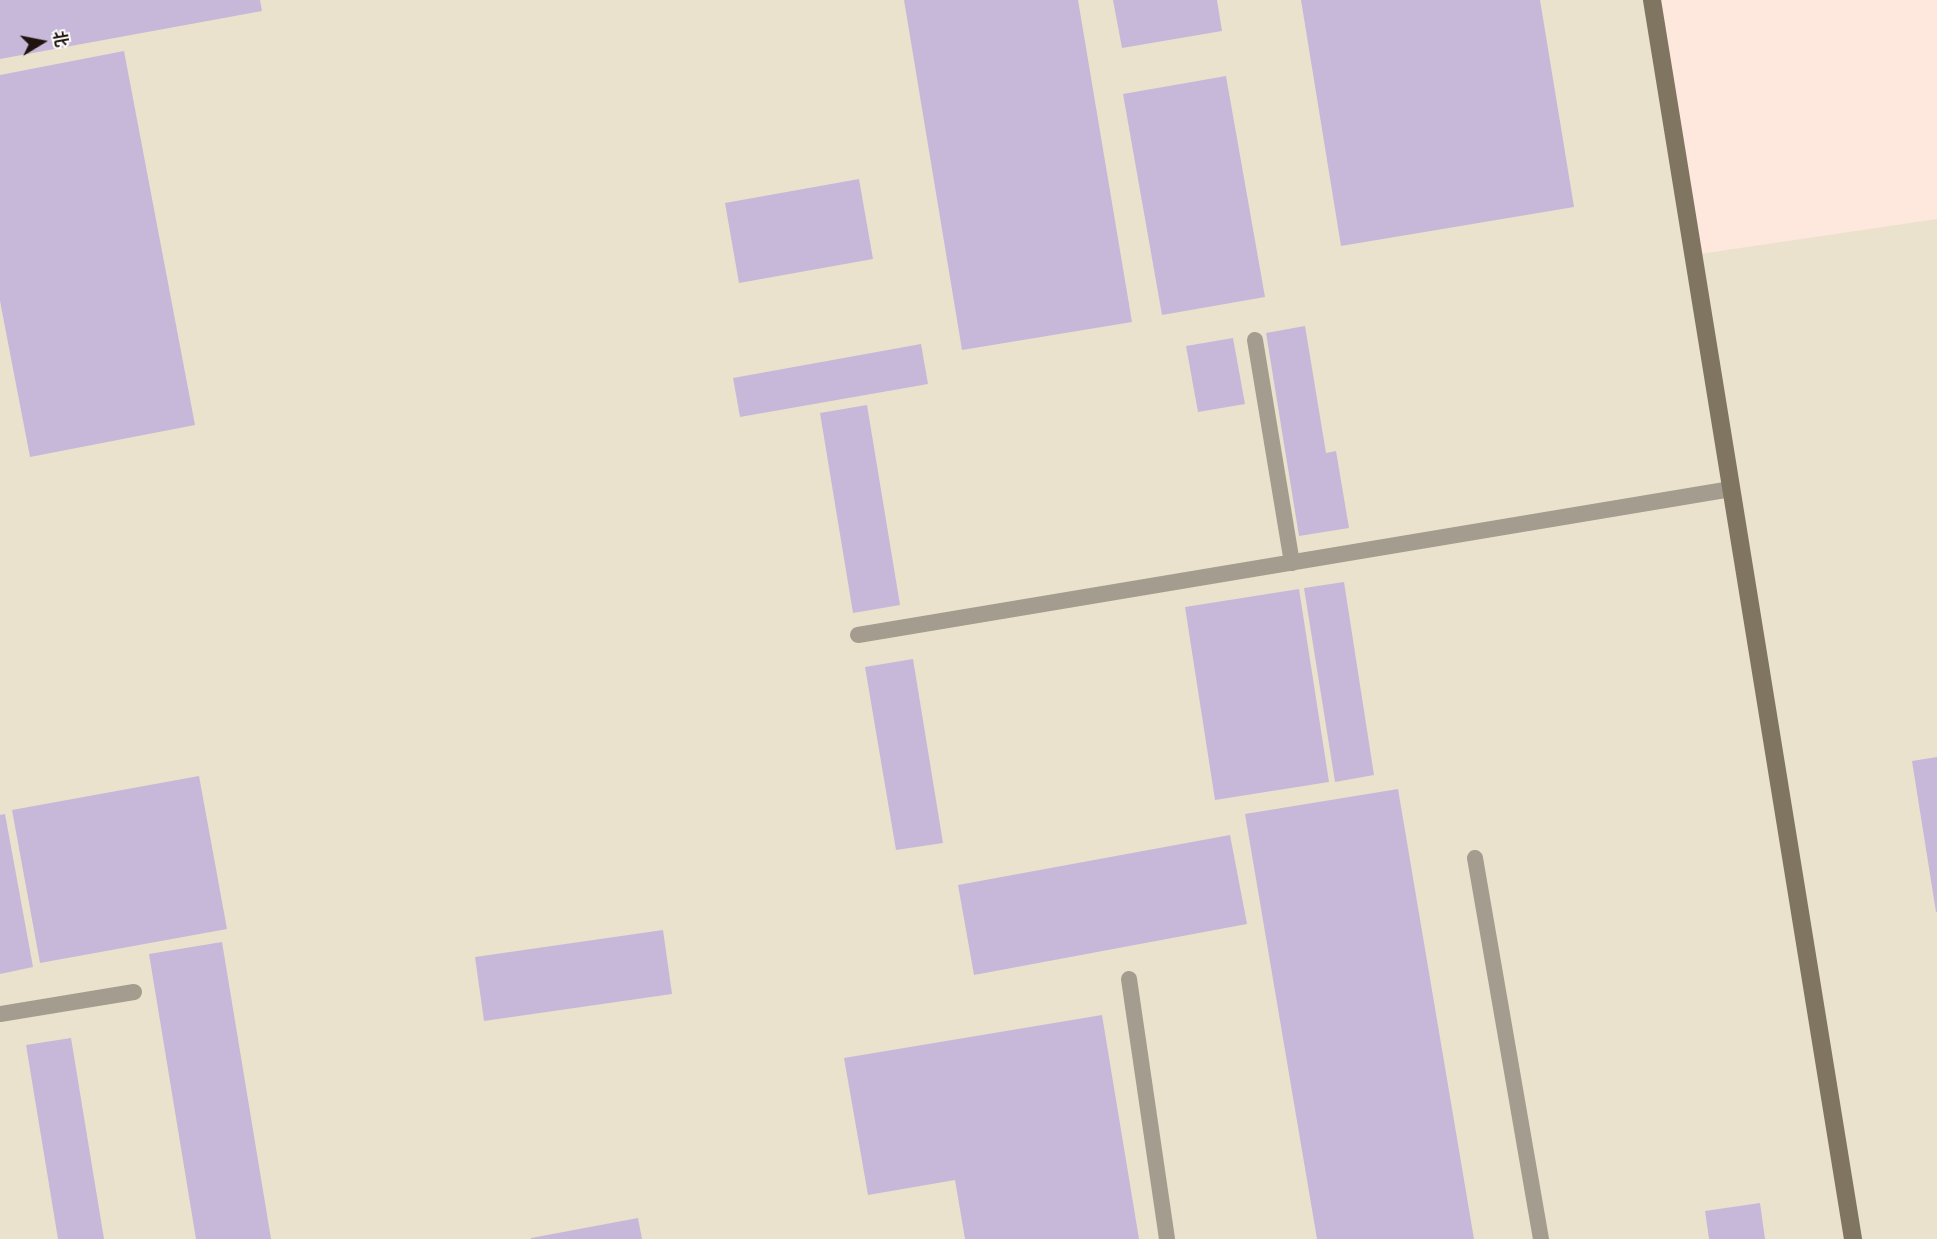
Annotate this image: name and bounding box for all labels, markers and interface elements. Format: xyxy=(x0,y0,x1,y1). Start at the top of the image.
north arrow xyxy=(12,12,72,72)
text: 北 xyxy=(48,29,73,49)

